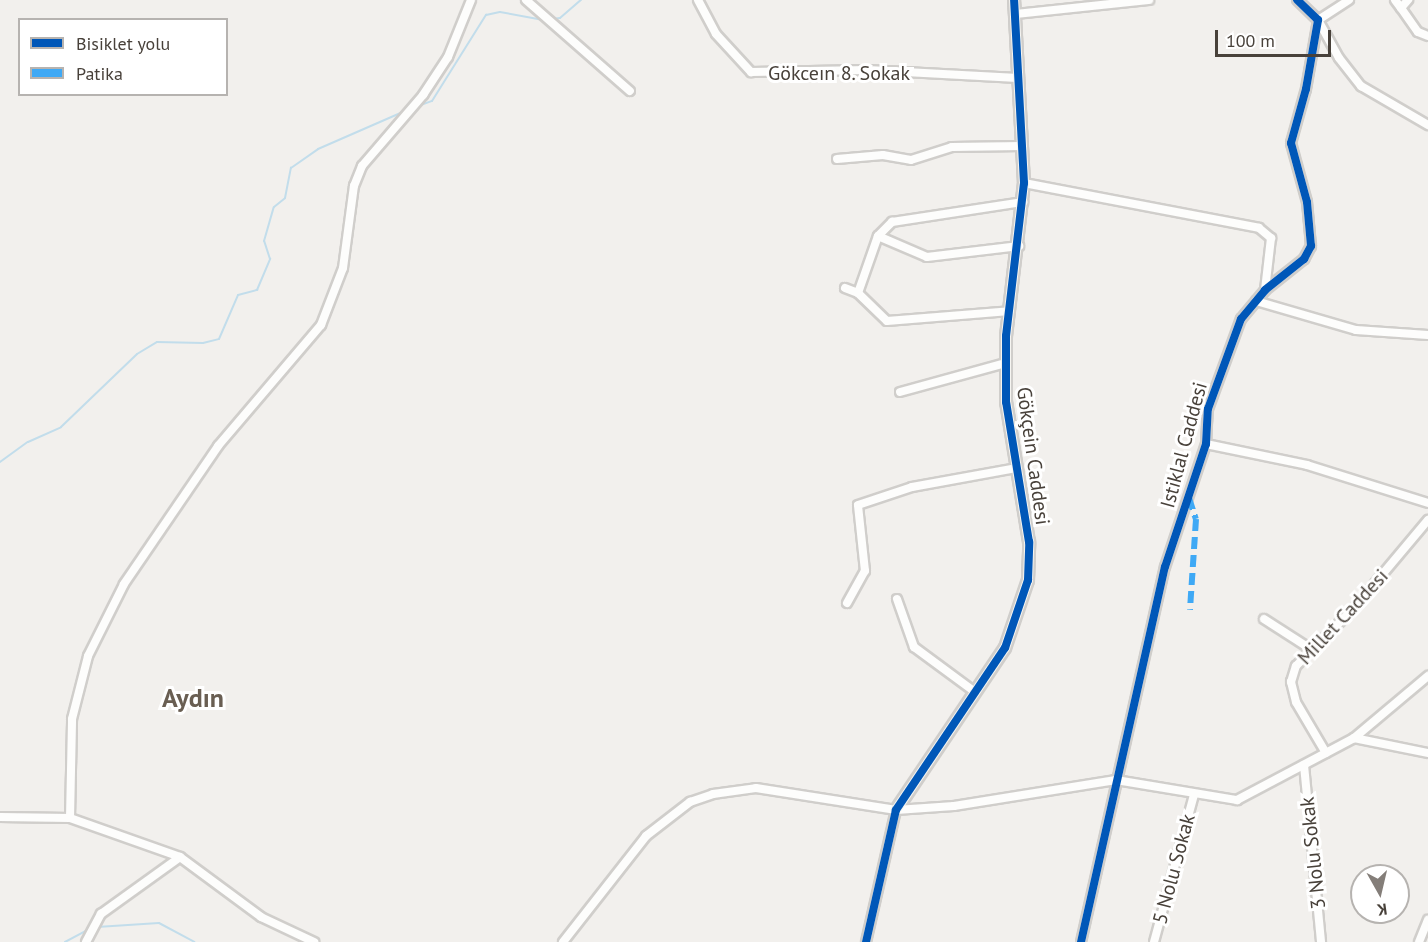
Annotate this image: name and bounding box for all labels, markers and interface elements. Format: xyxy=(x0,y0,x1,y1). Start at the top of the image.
legend xyxy=(18,18,228,96)
scale bar xyxy=(1218,18,1334,56)
text: 100 m xyxy=(1226,29,1275,52)
text: Bisiklet yolu xyxy=(76,32,170,55)
street label: Gökceın 8. Sokak xyxy=(767,61,911,85)
text: Patika xyxy=(76,62,123,85)
street label: Istiklal Caddesi xyxy=(1156,379,1212,511)
street label: Gökçein Caddesi xyxy=(1011,385,1055,527)
street label: Millet Caddesi xyxy=(1293,564,1393,670)
district label: Aydın xyxy=(162,682,224,714)
street label: 3 Nolu Sokak xyxy=(1295,796,1331,910)
street label: 5 Nolu Sokak xyxy=(1148,811,1200,927)
north arrow xyxy=(1350,864,1410,924)
text: K xyxy=(1376,899,1389,920)

